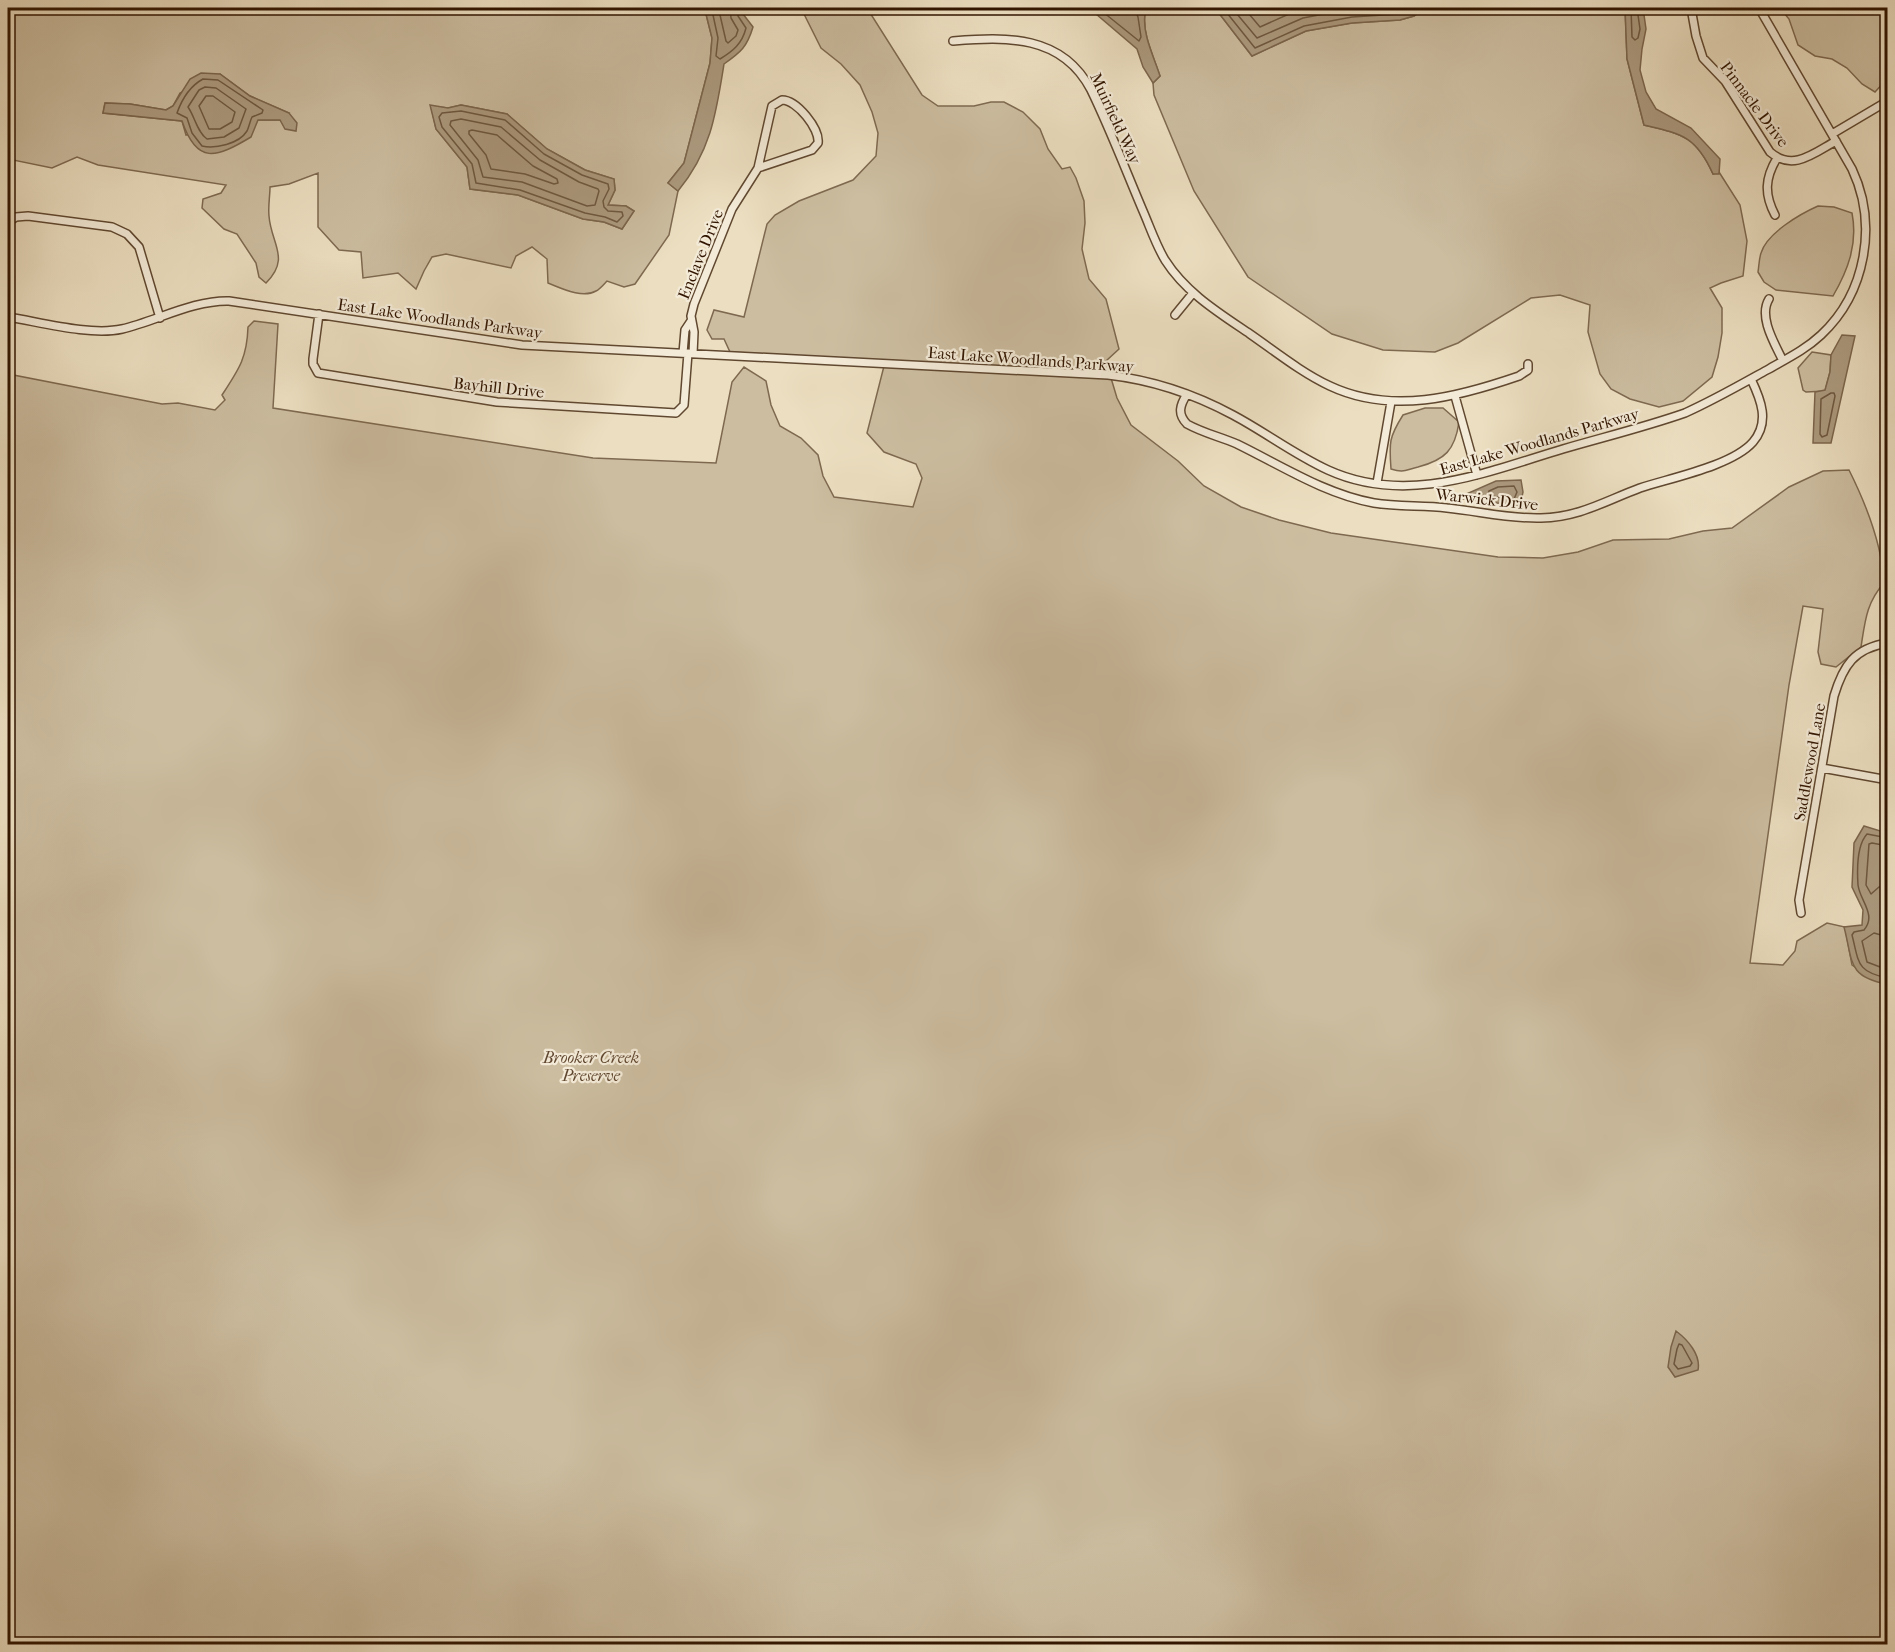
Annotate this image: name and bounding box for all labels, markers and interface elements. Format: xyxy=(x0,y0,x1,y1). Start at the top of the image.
street label: Pinnacle Drive xyxy=(1716,58,1793,151)
street label: Muirfield Way xyxy=(1086,70,1145,167)
street label: Enclave Drive xyxy=(674,206,727,302)
street label: East Lake Woodlands Parkway xyxy=(336,295,544,342)
street label: East Lake Woodlands Parkway xyxy=(927,343,1135,376)
street label: Bayhill Drive xyxy=(453,373,545,402)
street label: East Lake Woodlands Parkway xyxy=(1437,404,1641,479)
street label: Warwick Drive xyxy=(1434,485,1539,514)
street label: Saddlewood Lane xyxy=(1790,702,1829,823)
park label: Brooker Creek Preserve xyxy=(542,1048,639,1085)

